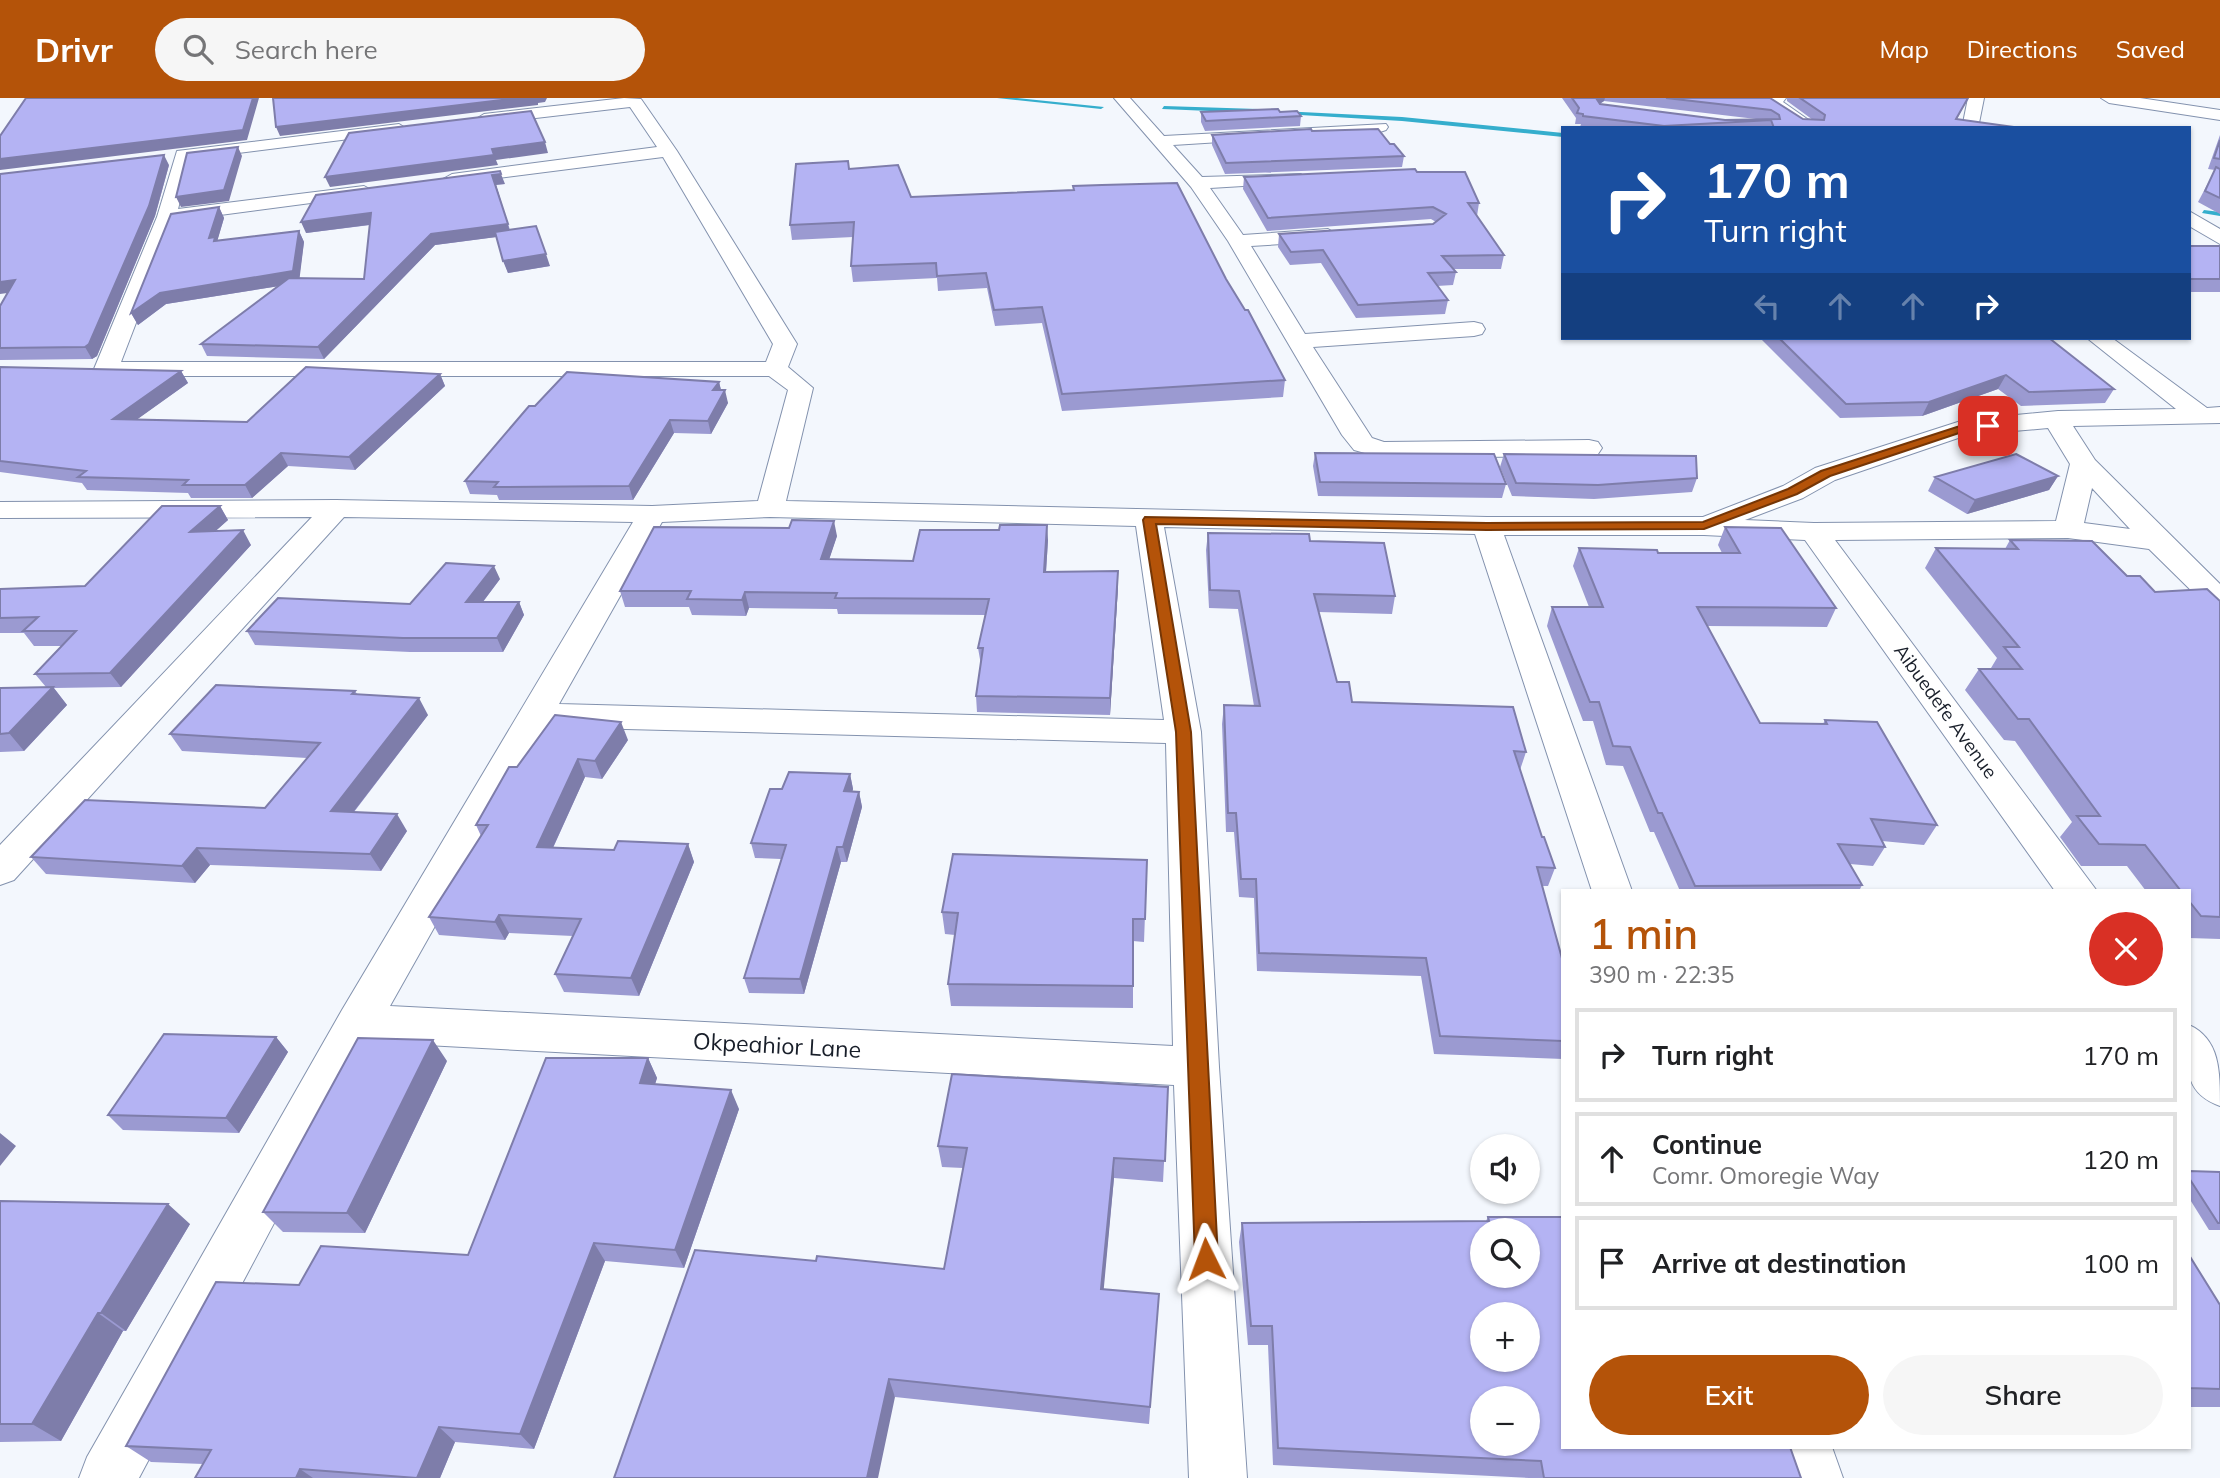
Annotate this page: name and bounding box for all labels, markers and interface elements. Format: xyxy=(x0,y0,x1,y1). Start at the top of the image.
search box xyxy=(155,18,645,81)
text: Drivr xyxy=(35,29,113,70)
icon: search xyxy=(179,30,217,68)
text: Search here xyxy=(235,33,378,66)
text: Map xyxy=(1879,34,1929,64)
text: Directions xyxy=(1967,34,2078,64)
text: Saved xyxy=(2116,34,2185,64)
text: 170 m xyxy=(1704,149,1850,210)
icon: right xyxy=(1589,154,1680,245)
text: Turn right xyxy=(1704,210,1847,250)
icon: left xyxy=(1748,287,1786,325)
icon: ahead xyxy=(1821,287,1859,325)
icon: ahead xyxy=(1894,287,1932,325)
icon: right xyxy=(1967,287,2005,325)
pin xyxy=(1958,396,2018,456)
icon: arrive xyxy=(1969,407,2007,445)
street label: Aibuedefe Avenue xyxy=(1889,639,2003,783)
text: 1 min xyxy=(1589,907,1698,960)
button: close xyxy=(2089,912,2163,986)
text: 390 m · 22:35 xyxy=(1589,960,1734,989)
street label: Okpeahior Lane xyxy=(692,1026,862,1064)
icon: right xyxy=(1593,1036,1631,1074)
text: Turn right xyxy=(1652,1039,1773,1072)
text: 170 m xyxy=(2083,1039,2159,1072)
text: Continue xyxy=(1652,1128,1762,1161)
map controls xyxy=(1470,1134,1540,1456)
button: sound xyxy=(1470,1134,1540,1204)
icon: ahead xyxy=(1593,1140,1631,1178)
text: 120 m xyxy=(2083,1143,2159,1176)
text: Comr. Omoregie Way xyxy=(1652,1161,1879,1190)
button: search xyxy=(1470,1218,1540,1288)
position arrow xyxy=(1169,1222,1243,1296)
icon: arrive xyxy=(1593,1244,1631,1282)
text: Arrive at destination xyxy=(1652,1247,1907,1280)
text: 100 m xyxy=(2083,1247,2159,1280)
button: + xyxy=(1470,1302,1540,1372)
button: Exit xyxy=(1589,1355,1869,1435)
button: Share xyxy=(1883,1355,2163,1435)
button: − xyxy=(1470,1386,1540,1456)

